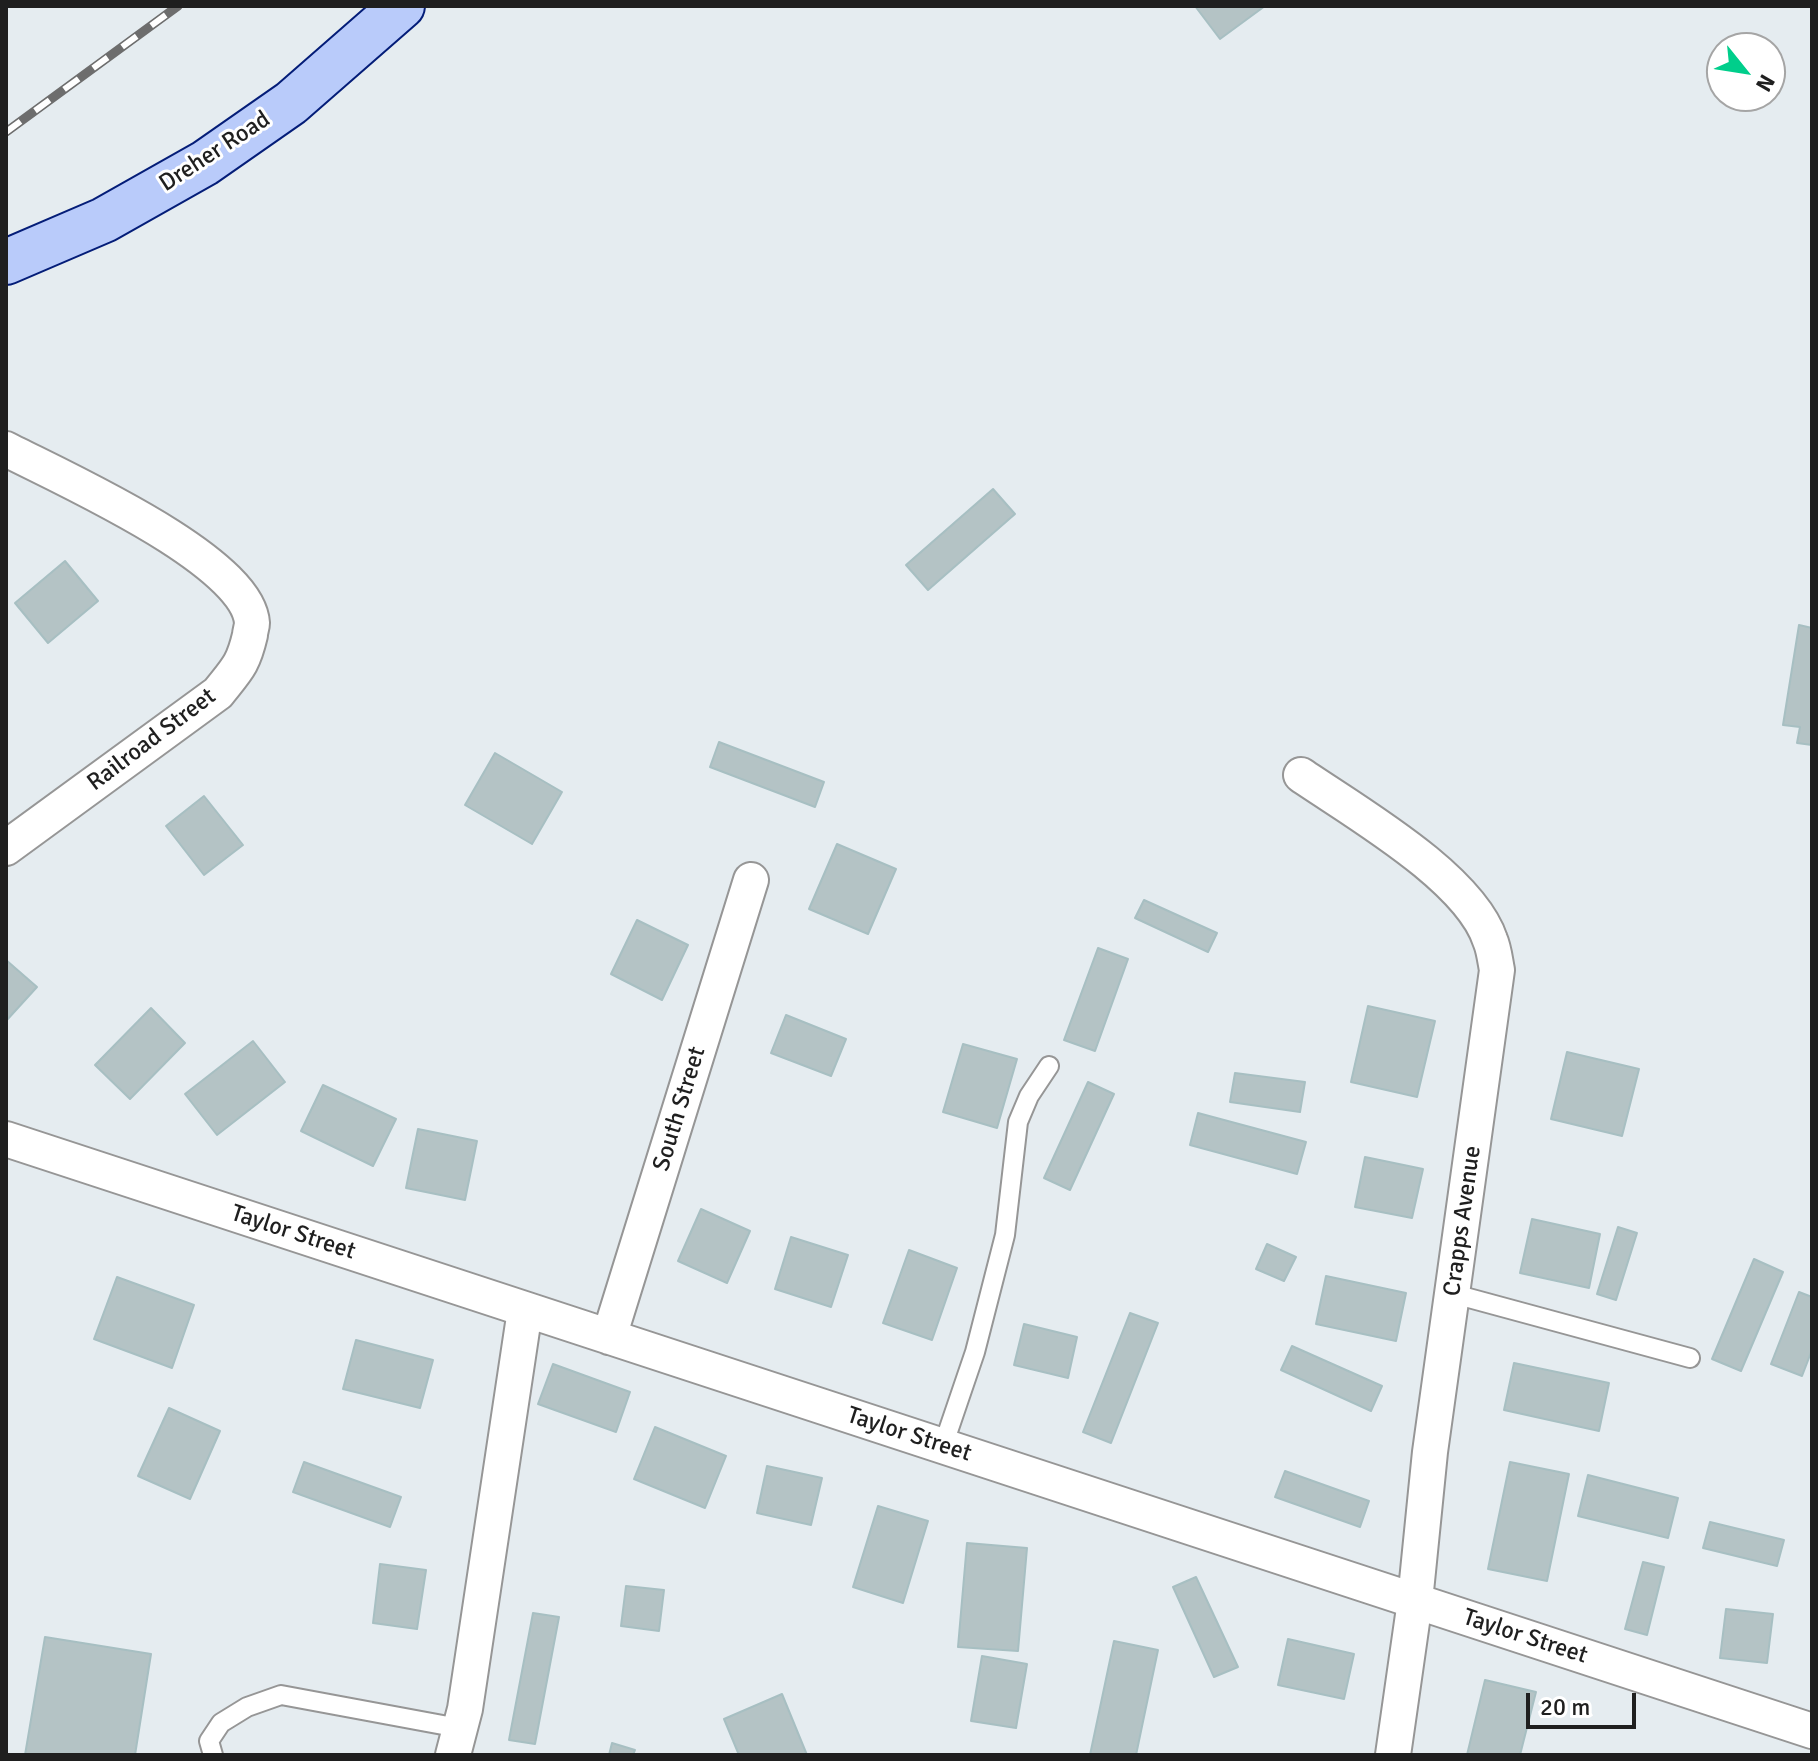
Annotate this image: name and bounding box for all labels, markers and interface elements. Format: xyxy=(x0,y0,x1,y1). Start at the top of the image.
north arrow xyxy=(1706,32,1786,112)
text: N xyxy=(1750,70,1781,97)
street label: Dreher Road xyxy=(154,105,276,199)
street label: Railroad Street xyxy=(82,682,222,798)
street label: South Street xyxy=(647,1043,713,1175)
street label: Crapps Avenue xyxy=(1438,1144,1488,1298)
street label: Taylor Street xyxy=(227,1199,359,1267)
street label: Taylor Street xyxy=(843,1401,975,1469)
street label: Taylor Street xyxy=(1459,1603,1591,1671)
scale bar xyxy=(1530,1677,1640,1727)
text: 20 m xyxy=(1540,1692,1590,1722)

